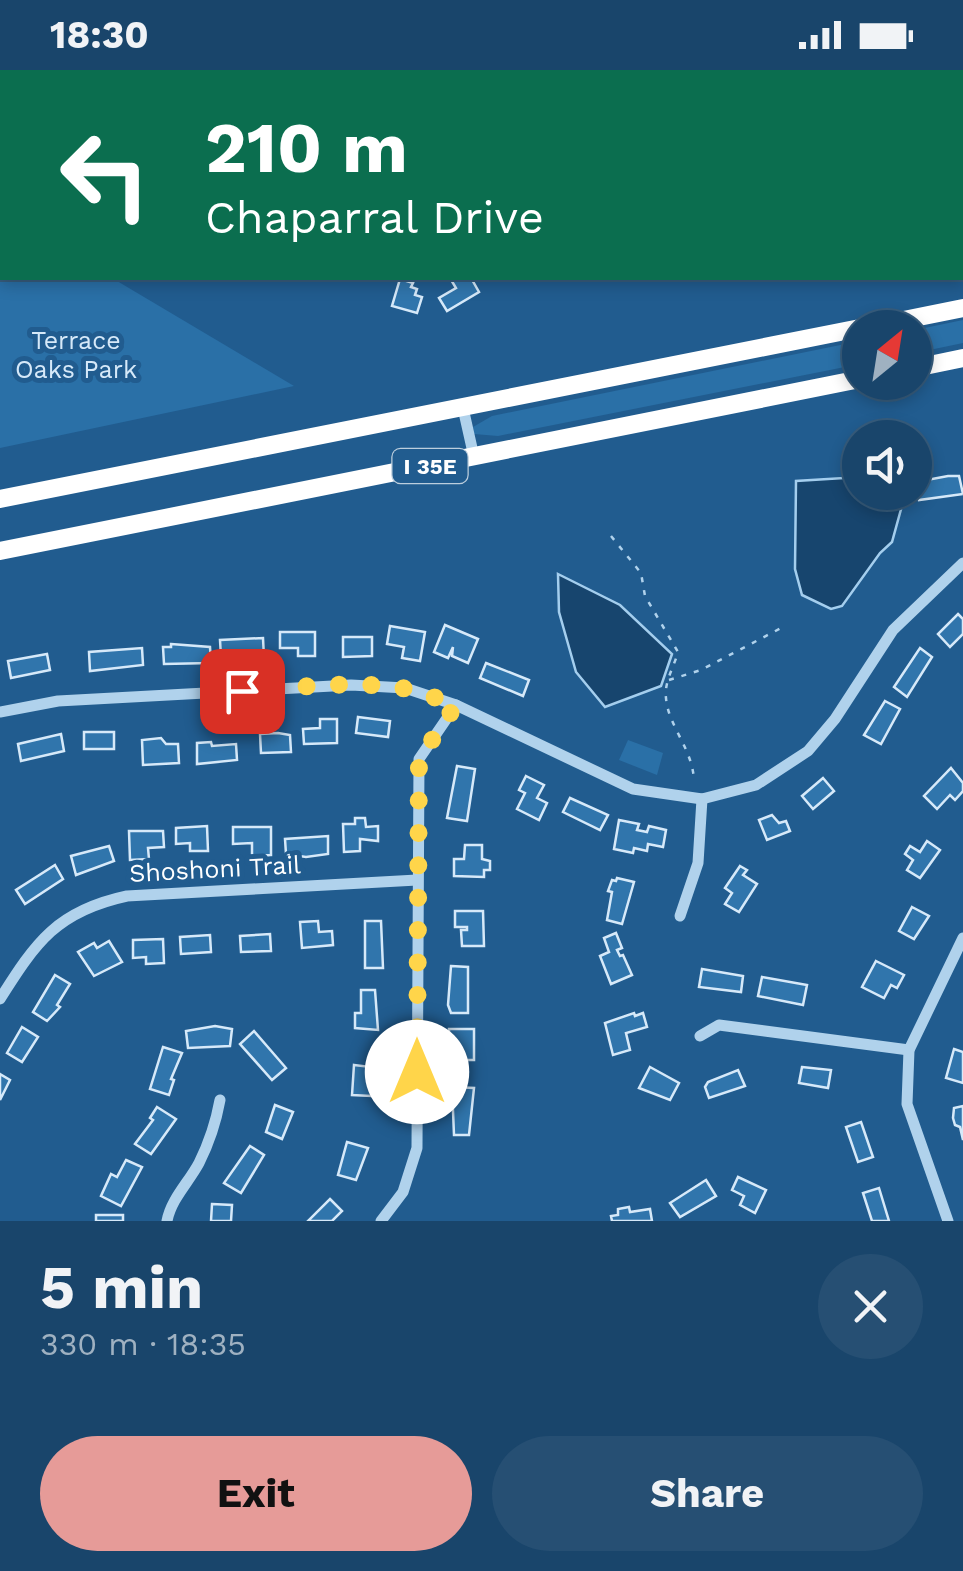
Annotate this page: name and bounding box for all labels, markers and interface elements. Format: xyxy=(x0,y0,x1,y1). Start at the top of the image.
text: 18:30 xyxy=(50,13,149,57)
text: 210 m xyxy=(205,107,408,189)
icon: left xyxy=(40,110,170,240)
text: Chaparral Drive xyxy=(205,191,544,244)
north arrow xyxy=(842,310,932,400)
map controls xyxy=(842,310,932,510)
park label: Terrace Oaks Park xyxy=(15,326,137,384)
button: sound xyxy=(842,420,932,510)
road number: I 35E xyxy=(392,449,468,483)
pin xyxy=(200,649,285,734)
icon: arrive xyxy=(215,664,270,719)
street label: Shoshoni Trail xyxy=(128,850,302,888)
position arrow xyxy=(365,1020,469,1124)
text: 5 min xyxy=(40,1252,203,1323)
button: close xyxy=(818,1254,923,1359)
text: 330 m · 18:35 xyxy=(40,1325,246,1363)
button: Exit xyxy=(40,1436,472,1551)
button: Share xyxy=(492,1436,923,1551)

